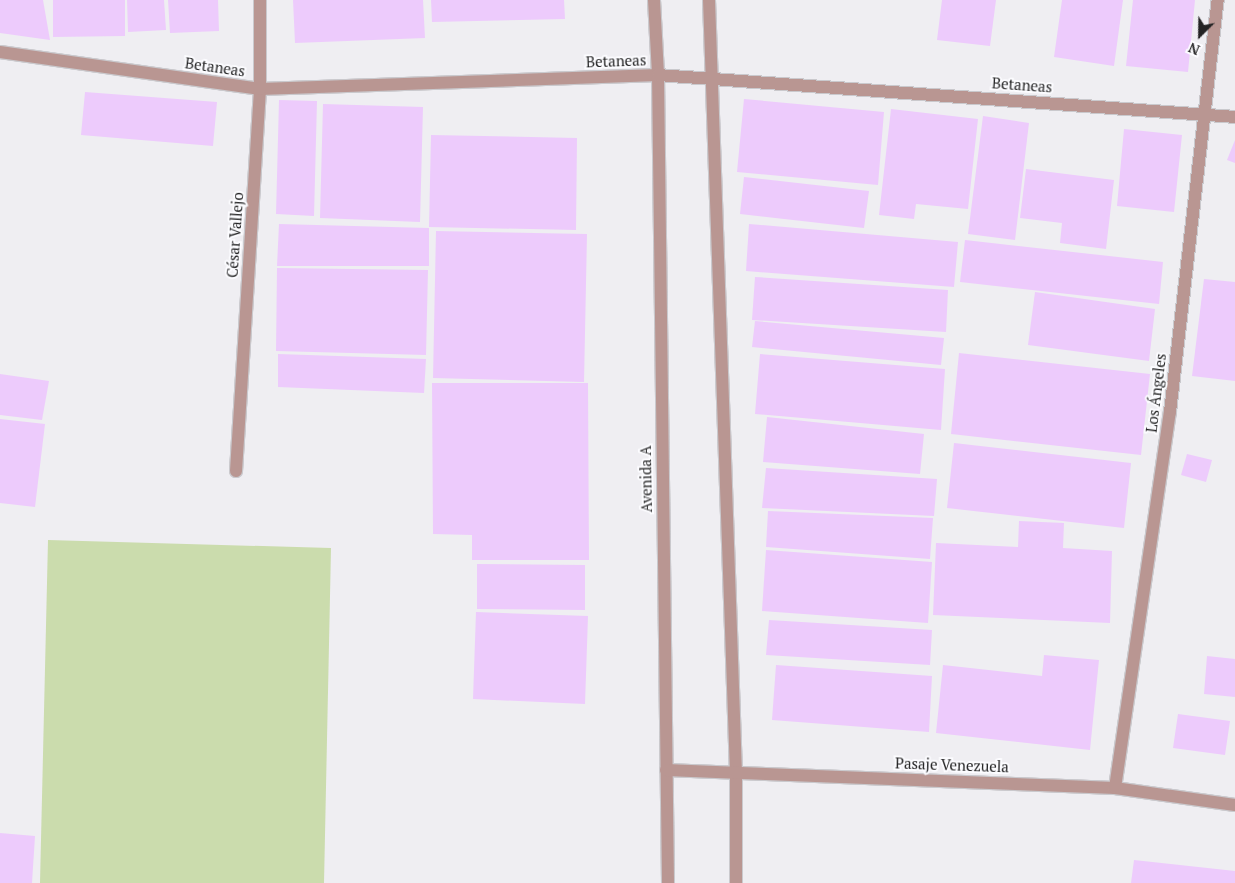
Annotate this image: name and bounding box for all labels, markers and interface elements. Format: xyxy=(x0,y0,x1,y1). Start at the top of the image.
north arrow xyxy=(1175,10,1225,60)
text: N xyxy=(1185,38,1203,60)
street label: Betaneas xyxy=(585,51,647,71)
street label: Betaneas xyxy=(184,54,246,80)
street label: Betaneas xyxy=(991,74,1053,96)
street label: César Vallejo xyxy=(223,191,247,279)
street label: Los Ángeles xyxy=(1142,352,1170,434)
street label: Avenida A xyxy=(636,445,656,513)
street label: Pasaje Venezuela xyxy=(895,754,1009,776)

